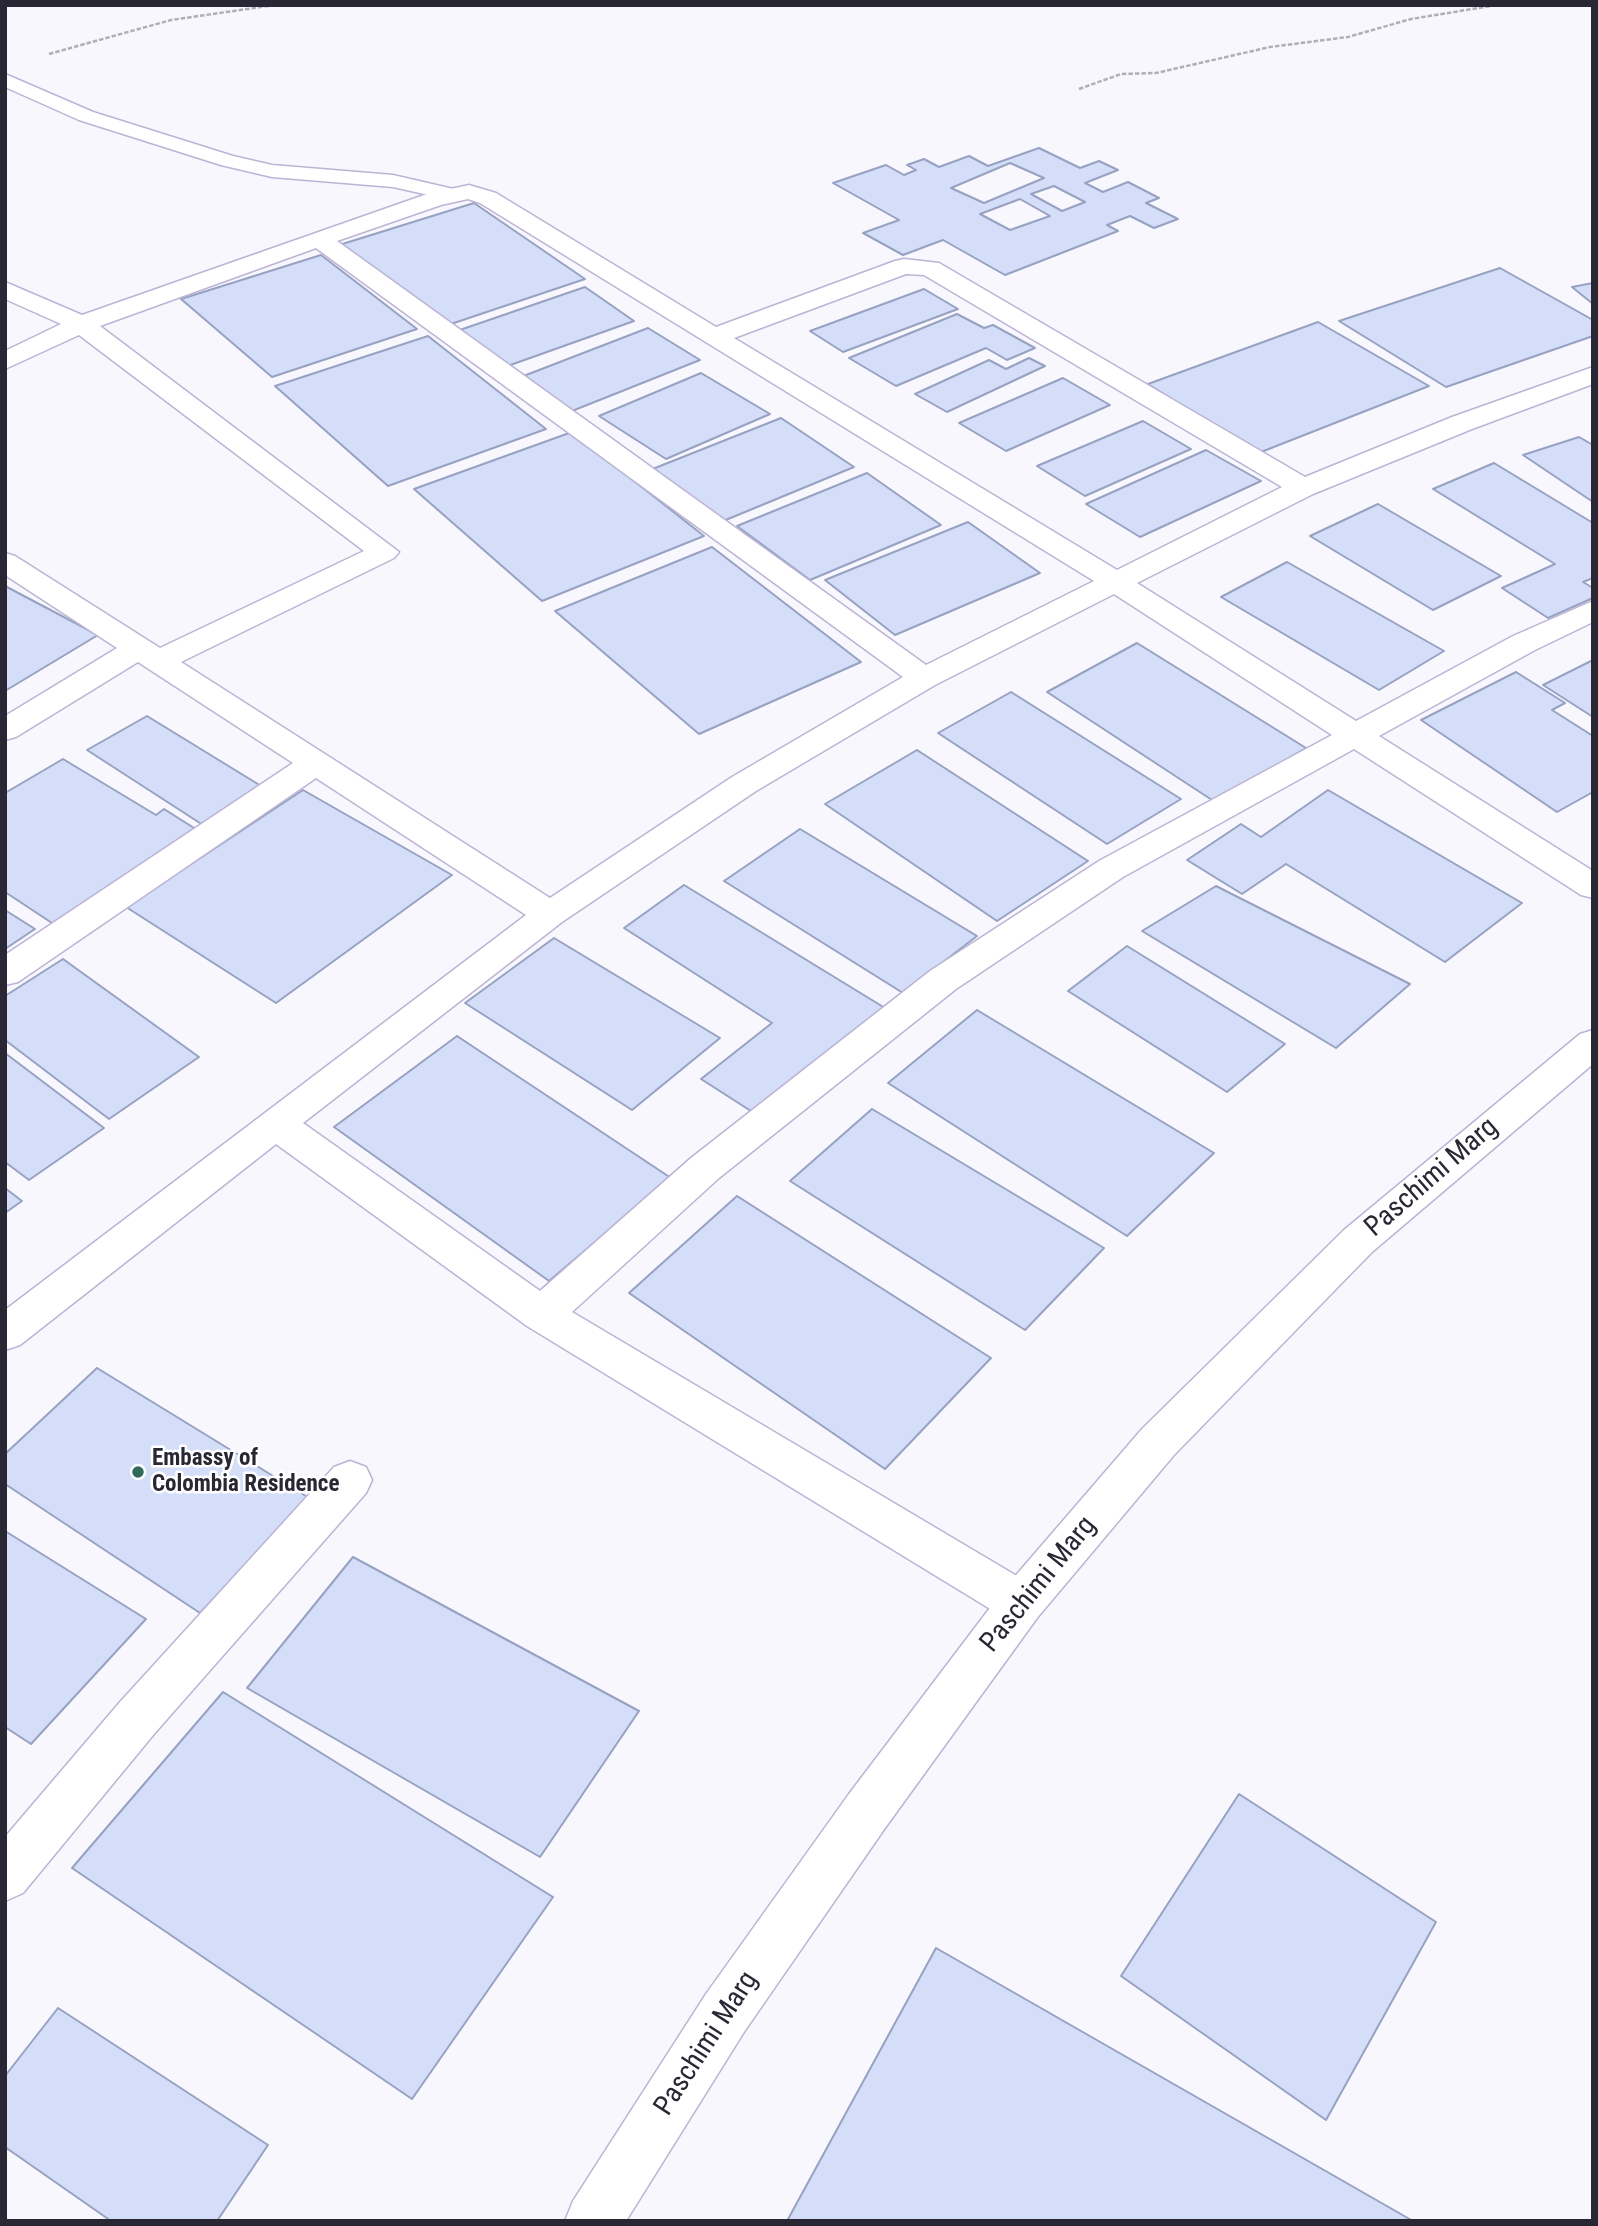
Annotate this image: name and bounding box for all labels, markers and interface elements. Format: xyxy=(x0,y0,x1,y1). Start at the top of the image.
street label: Paschimi Marg xyxy=(1359,1111,1505,1245)
place label: Embassy of Colombia Residence xyxy=(152,1445,339,1499)
marker: Embassy of Colombia Residence xyxy=(130,1464,146,1480)
street label: Paschimi Marg xyxy=(974,1510,1104,1660)
street label: Paschimi Marg xyxy=(648,1966,766,2122)

